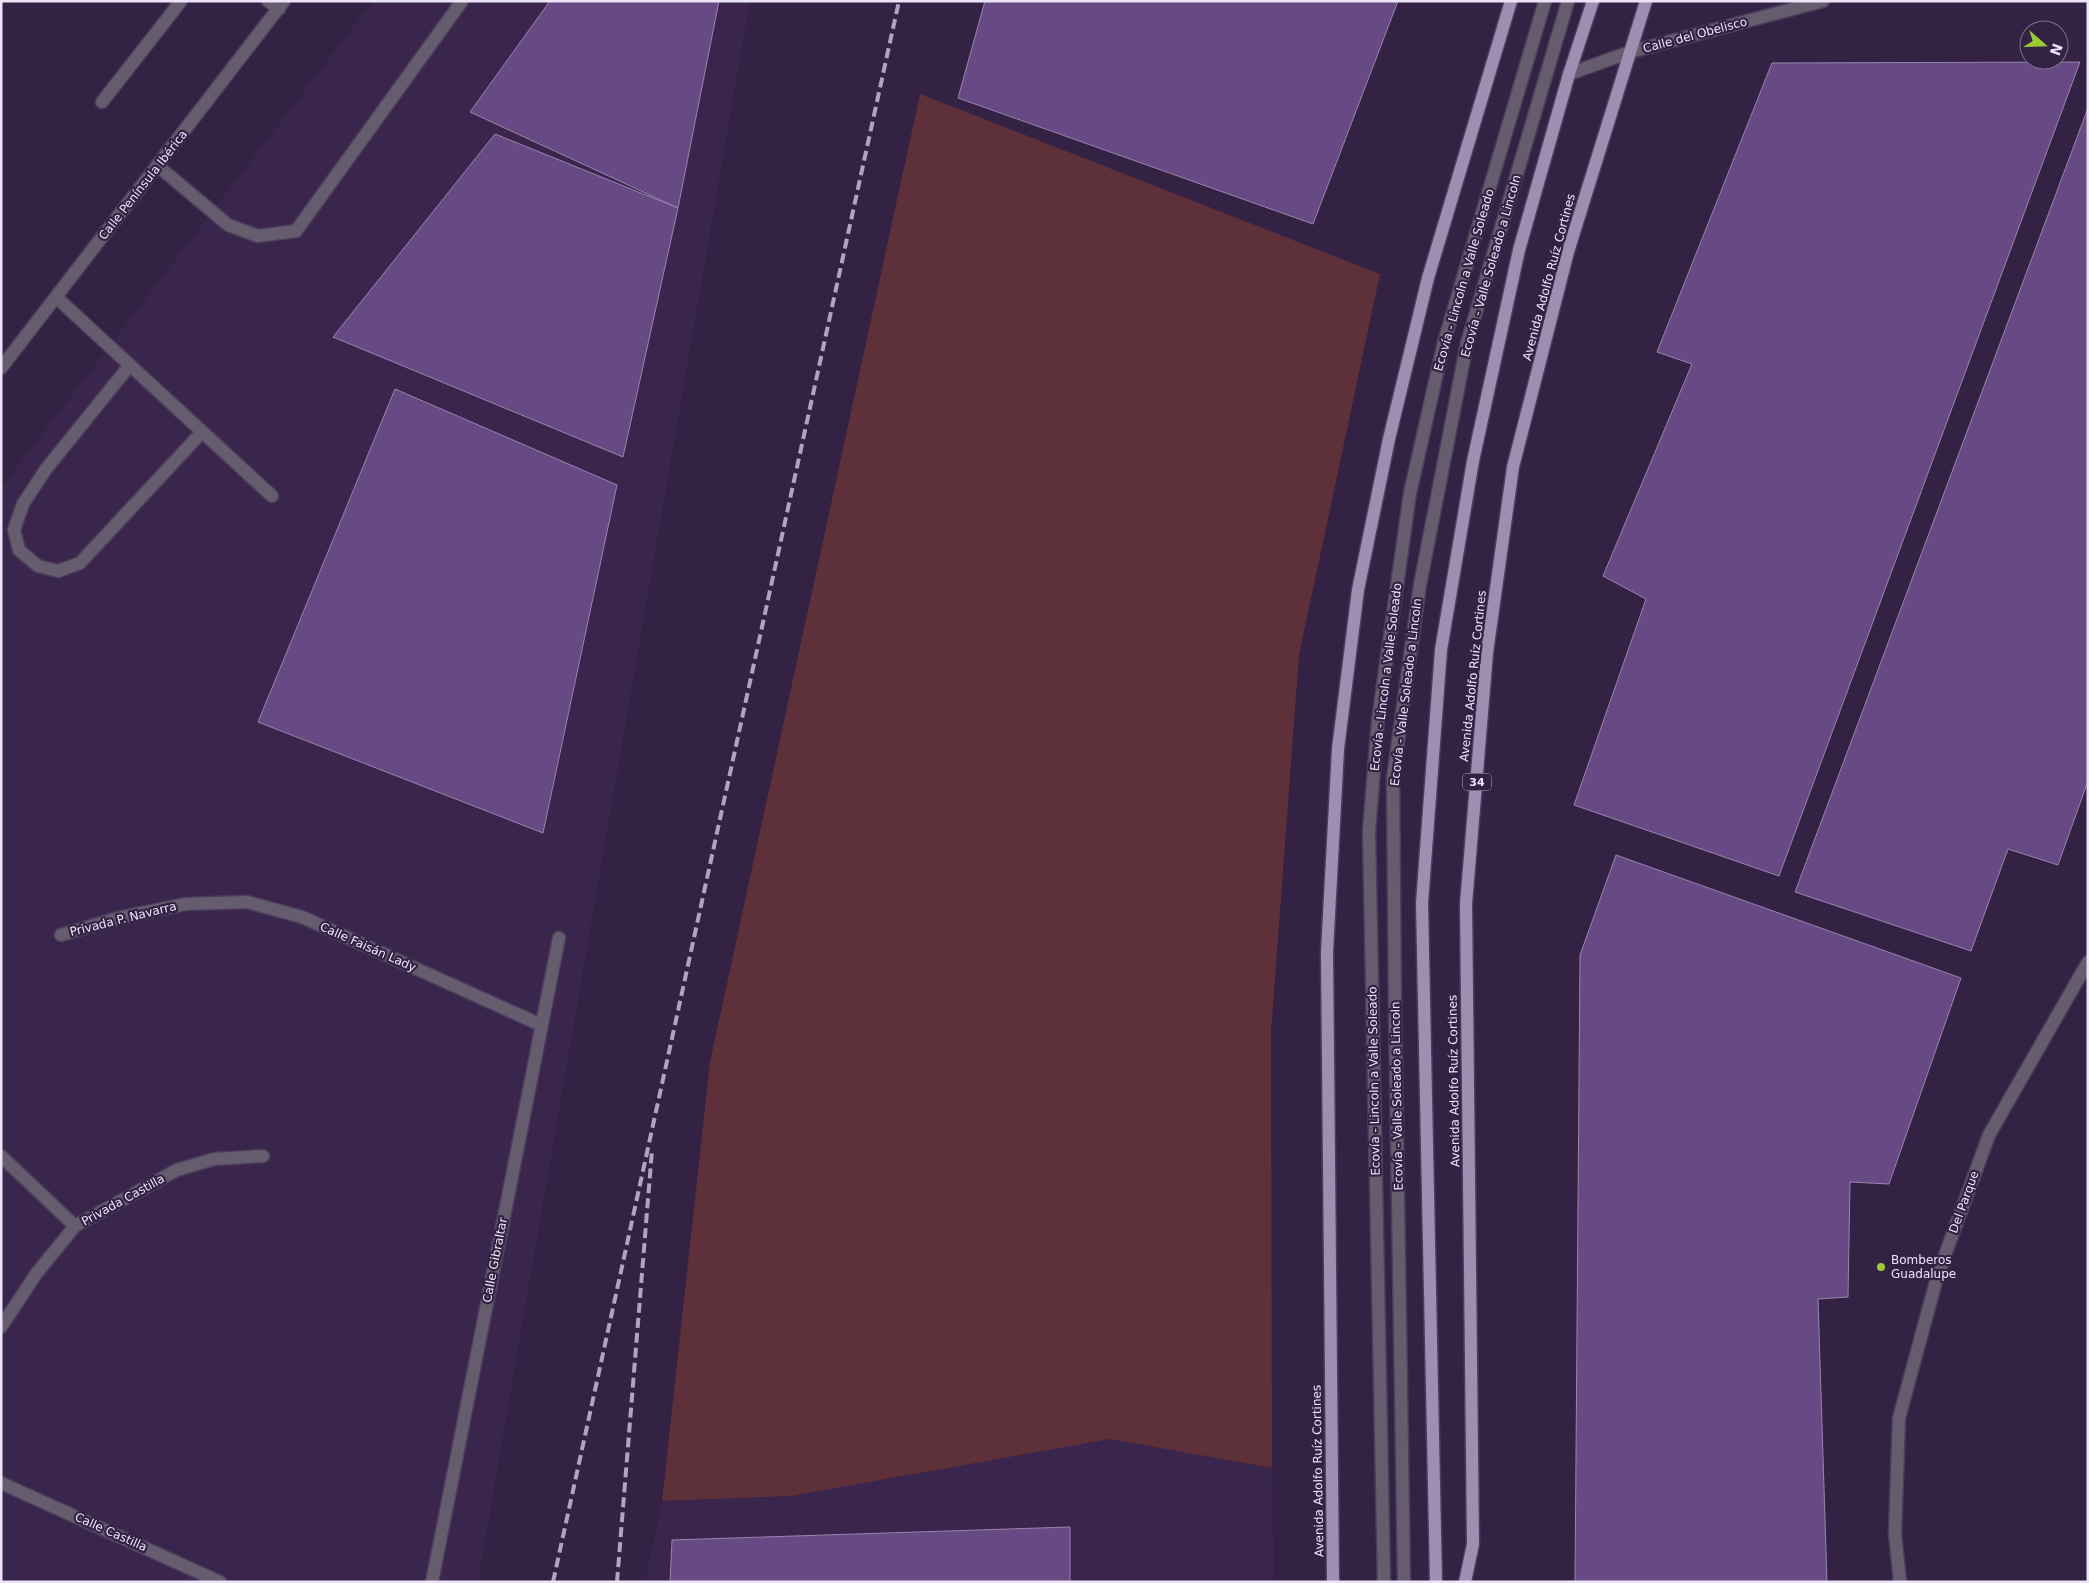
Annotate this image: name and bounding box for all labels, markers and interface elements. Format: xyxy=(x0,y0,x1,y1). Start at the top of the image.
street label: Calle del Obelisco xyxy=(1641,14,1749,56)
north arrow xyxy=(2019,20,2069,70)
text: N xyxy=(2047,41,2066,58)
street label: Calle Península Ibérica xyxy=(96,127,190,243)
street label: Ecovía - Valle Soleado a Lincoln xyxy=(1458,173,1524,359)
street label: Ecovía - Lincoln a Valle Soleado xyxy=(1431,187,1497,373)
street label: Avenida Adolfo Ruíz Cortines xyxy=(1520,192,1578,362)
street label: Ecovía - Lincoln a Valle Soleado xyxy=(1368,582,1404,772)
street label: Avenida Adolfo Ruíz Cortines xyxy=(1457,590,1489,762)
street label: Ecovía - Valle Soleado a Lincoln xyxy=(1388,597,1424,787)
road number: 34 xyxy=(1463,774,1491,790)
street label: Privada P. Navarra xyxy=(68,899,178,939)
street label: Calle Faisán Lady xyxy=(318,919,418,975)
street label: Ecovía - Lincoln a Valle Soleado xyxy=(1365,986,1383,1176)
street label: Avenida Adolfo Ruíz Cortines xyxy=(1445,995,1463,1167)
street label: Ecovía - Valle Soleado a Lincoln xyxy=(1388,1001,1406,1191)
street label: Del Parque xyxy=(1946,1169,1982,1235)
street label: Privada Castilla xyxy=(79,1171,167,1229)
street label: Calle Gibraltar xyxy=(480,1216,510,1304)
place label: Bomberos Guadalupe xyxy=(1891,1253,1956,1281)
marker: Bomberos Guadalupe xyxy=(1875,1261,1887,1273)
street label: Avenida Adolfo Ruíz Cortines xyxy=(1309,1385,1327,1557)
street label: Calle Castilla xyxy=(73,1510,149,1554)

